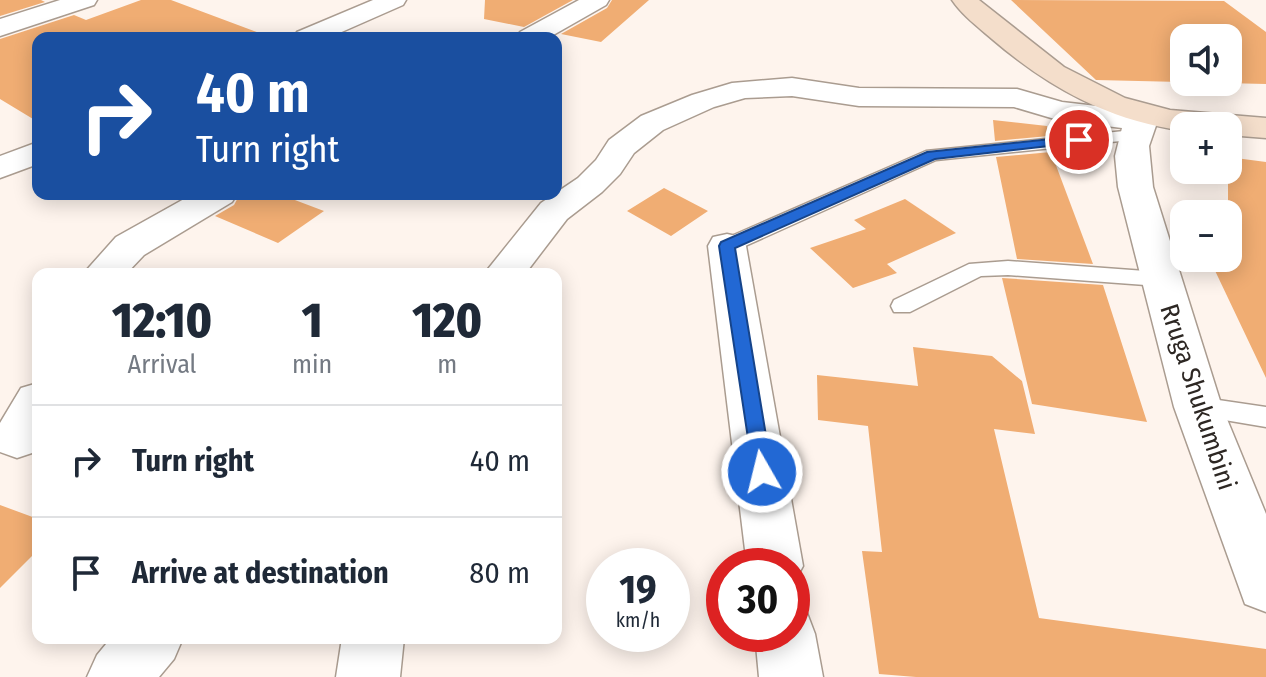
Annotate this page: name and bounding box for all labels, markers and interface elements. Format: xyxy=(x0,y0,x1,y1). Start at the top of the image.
map controls xyxy=(1170,24,1242,272)
button: sound xyxy=(1170,24,1242,96)
text: 40 m xyxy=(196,60,310,127)
icon: right xyxy=(64,64,168,168)
pin xyxy=(1045,106,1113,174)
button: + xyxy=(1170,112,1242,184)
icon: arrive xyxy=(1057,118,1101,162)
text: Turn right xyxy=(196,128,339,172)
button: − xyxy=(1170,200,1242,272)
text: 12:10 xyxy=(112,292,212,350)
text: 1 xyxy=(302,292,323,350)
text: 120 xyxy=(412,292,482,350)
street label: Rruga Shukumbini xyxy=(1153,300,1243,494)
text: Arrival xyxy=(128,349,196,380)
text: min xyxy=(292,349,332,380)
text: m xyxy=(437,349,457,380)
position arrow xyxy=(720,430,804,514)
icon: right xyxy=(64,439,108,483)
text: Turn right xyxy=(132,443,254,479)
text: 40 m xyxy=(470,443,530,479)
speed limit sign: 30 xyxy=(706,548,810,652)
icon: arrive xyxy=(64,551,108,595)
text: Arrive at destination xyxy=(132,555,389,591)
text: 80 m xyxy=(469,555,530,591)
text: 19 xyxy=(619,566,657,614)
text: km/h xyxy=(616,608,660,632)

